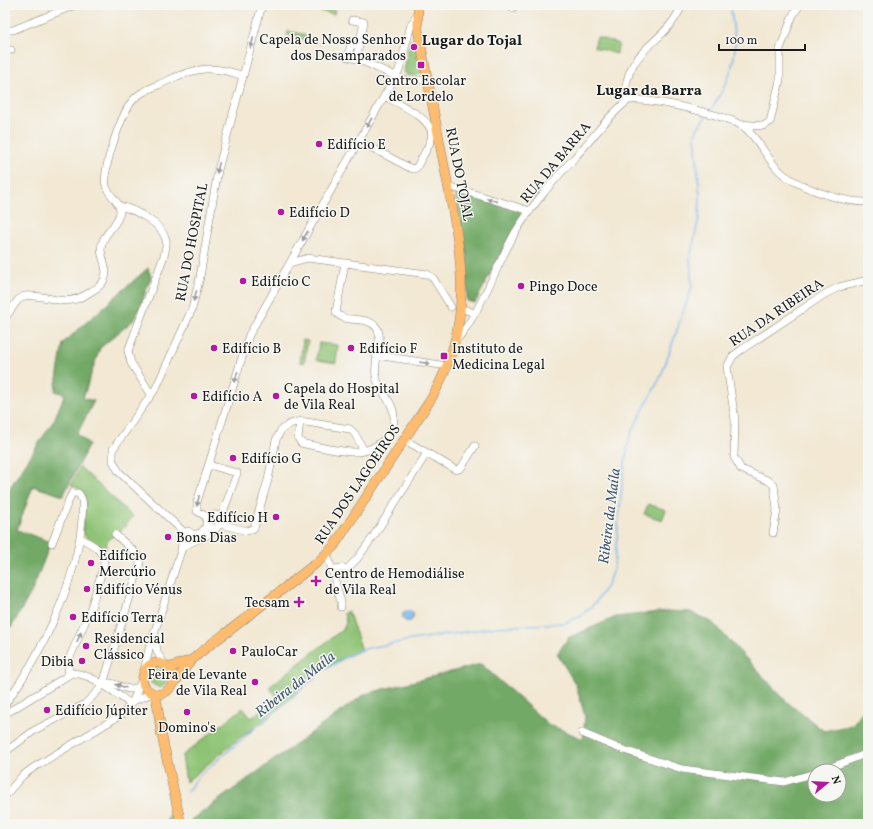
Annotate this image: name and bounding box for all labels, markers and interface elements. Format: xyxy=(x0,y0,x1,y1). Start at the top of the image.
scale bar xyxy=(719,26,805,52)
place label: Capela de Nosso Senhor dos Desamparados xyxy=(259,31,406,66)
district label: Lugar do Tojal xyxy=(422,31,522,52)
text: 100 m xyxy=(725,33,758,49)
one-way arrow xyxy=(249,37,255,49)
marker: Capela de Nosso Senhor dos Desamparados xyxy=(409,42,419,52)
marker: Centro Escolar de Lordelo xyxy=(416,60,426,70)
place label: Centro Escolar de Lordelo xyxy=(376,72,466,107)
district label: Lugar da Barra xyxy=(596,81,702,102)
one-way arrow xyxy=(366,117,373,129)
street label: RUA DA BARRA xyxy=(516,118,596,208)
street label: RUA DO TOJAL xyxy=(440,126,477,223)
place label: Edifício E xyxy=(327,136,386,155)
marker: Edifício E xyxy=(314,139,324,149)
one-way arrow xyxy=(215,162,221,174)
street label: RUA DO HOSPITAL xyxy=(172,181,213,303)
one-way arrow xyxy=(486,197,498,203)
place label: Edifício D xyxy=(289,204,350,223)
marker: Edifício D xyxy=(276,207,286,217)
one-way arrow xyxy=(302,230,309,242)
place label: Edifício C xyxy=(251,273,311,292)
street label: RUA DA RIBEIRA xyxy=(726,275,828,352)
marker: Edifício C xyxy=(238,276,248,286)
place label: Pingo Doce xyxy=(529,278,598,297)
marker: Pingo Doce xyxy=(516,281,526,291)
one-way arrow xyxy=(192,290,198,302)
place label: Edifício B xyxy=(222,340,281,359)
place label: Edifício F xyxy=(359,340,417,359)
place label: Instituto de Medicina Legal xyxy=(452,340,545,375)
marker: Edifício B xyxy=(209,343,219,353)
marker: Edifício F xyxy=(346,343,356,353)
marker: Instituto de Medicina Legal xyxy=(439,351,449,361)
one-way arrow xyxy=(419,360,432,366)
one-way arrow xyxy=(233,371,239,383)
place label: Capela do Hospital de Vila Real xyxy=(284,380,399,415)
place label: Edifício A xyxy=(202,388,262,407)
marker: Edifício A xyxy=(189,391,199,401)
marker: Capela do Hospital de Vila Real xyxy=(271,391,281,401)
street label: RUA DOS LAGOEIROS xyxy=(311,421,406,549)
place label: Edifício G xyxy=(241,450,302,469)
marker: Edifício G xyxy=(228,453,238,463)
water label: Ribeira da Maíla xyxy=(594,467,627,565)
one-way arrow xyxy=(195,495,201,507)
place label: Edifício H xyxy=(207,509,268,528)
marker: Edifício H xyxy=(271,512,281,522)
place label: Bons Dias xyxy=(176,529,237,548)
marker: Bons Dias xyxy=(163,532,173,542)
place label: Edifício Mercúrio xyxy=(99,547,156,582)
marker: Edifício Mercúrio xyxy=(86,558,96,568)
place label: Centro de Hemodiálise de Vila Real xyxy=(325,565,465,600)
marker: Centro de Hemodiálise de Vila Real xyxy=(310,575,322,587)
place label: Edifício Vénus xyxy=(95,581,182,600)
marker: Edifício Vénus xyxy=(82,584,92,594)
place label: Tecsam xyxy=(245,594,290,613)
marker: Tecsam xyxy=(293,596,305,608)
place label: Edifício Terra xyxy=(81,609,164,628)
marker: Edifício Terra xyxy=(68,612,78,622)
place label: Residencial Clássico xyxy=(94,630,165,665)
one-way arrow xyxy=(76,632,82,643)
marker: Residencial Clássico xyxy=(81,641,91,651)
place label: PauloCar xyxy=(241,643,298,662)
marker: PauloCar xyxy=(228,646,238,656)
water label: Ribeira da Maíla xyxy=(251,647,341,723)
place label: Dibia xyxy=(41,653,74,672)
marker: Dibia xyxy=(77,656,87,666)
place label: Feira de Levante de Vila Real xyxy=(148,666,247,701)
marker: Feira de Levante de Vila Real xyxy=(250,677,260,687)
one-way arrow xyxy=(114,683,126,689)
place label: Edifício Júpiter xyxy=(55,702,148,721)
marker: Edifício Júpiter xyxy=(42,705,52,715)
marker: Domino's xyxy=(182,707,192,717)
place label: Domino's xyxy=(158,719,216,738)
north arrow xyxy=(807,763,847,803)
text: N xyxy=(827,774,843,786)

